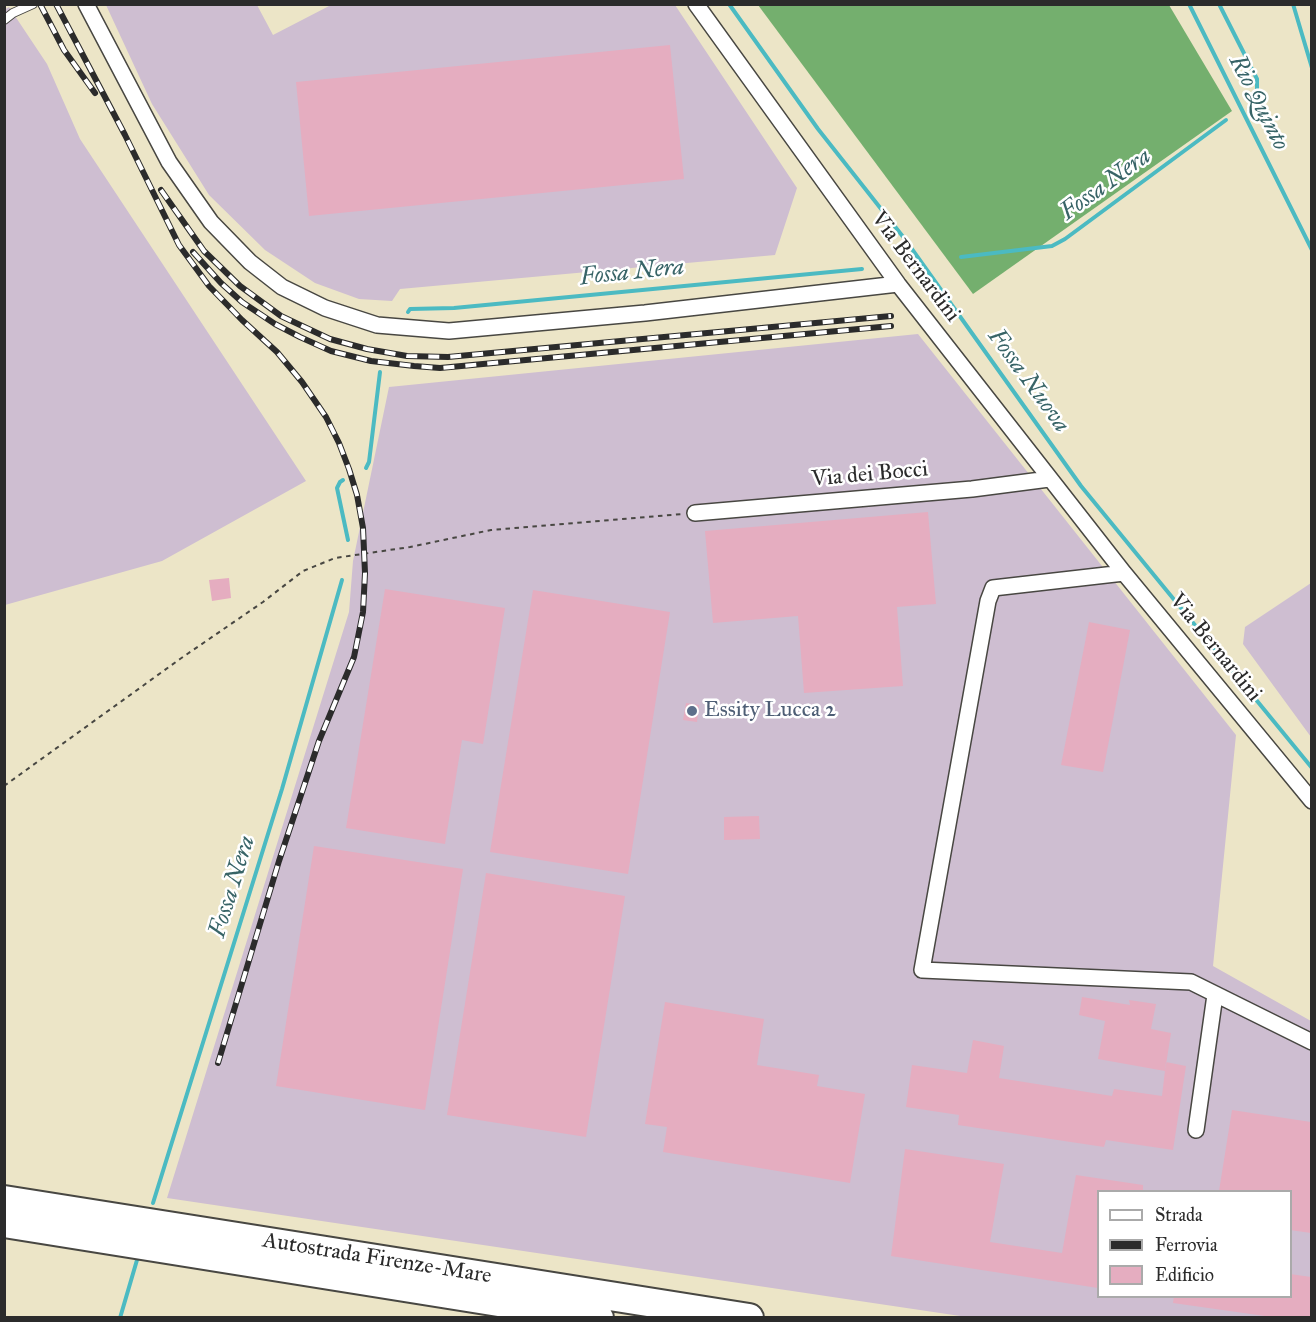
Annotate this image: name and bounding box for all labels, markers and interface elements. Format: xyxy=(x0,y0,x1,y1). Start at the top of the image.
water label: Rio Quinto xyxy=(1222,51,1294,155)
water label: Fossa Nera xyxy=(1055,143,1157,227)
street label: Via Bernardini xyxy=(865,206,965,328)
water label: Fossa Nera xyxy=(578,253,686,293)
water label: Fossa Nuova xyxy=(981,324,1075,438)
street label: Via dei Bocci xyxy=(811,457,929,493)
street label: Via Bernardini xyxy=(1163,589,1267,707)
place label: Essity Lucca 2 xyxy=(704,698,836,724)
marker: Essity Lucca 2 xyxy=(685,704,699,718)
water label: Fossa Nera xyxy=(204,833,262,941)
legend xyxy=(1097,1190,1292,1298)
text: Strada xyxy=(1155,1204,1203,1226)
street label: Autostrada Firenze-Mare xyxy=(261,1228,493,1290)
text: Ferrovia xyxy=(1155,1234,1218,1256)
text: Edificio xyxy=(1155,1264,1214,1286)

